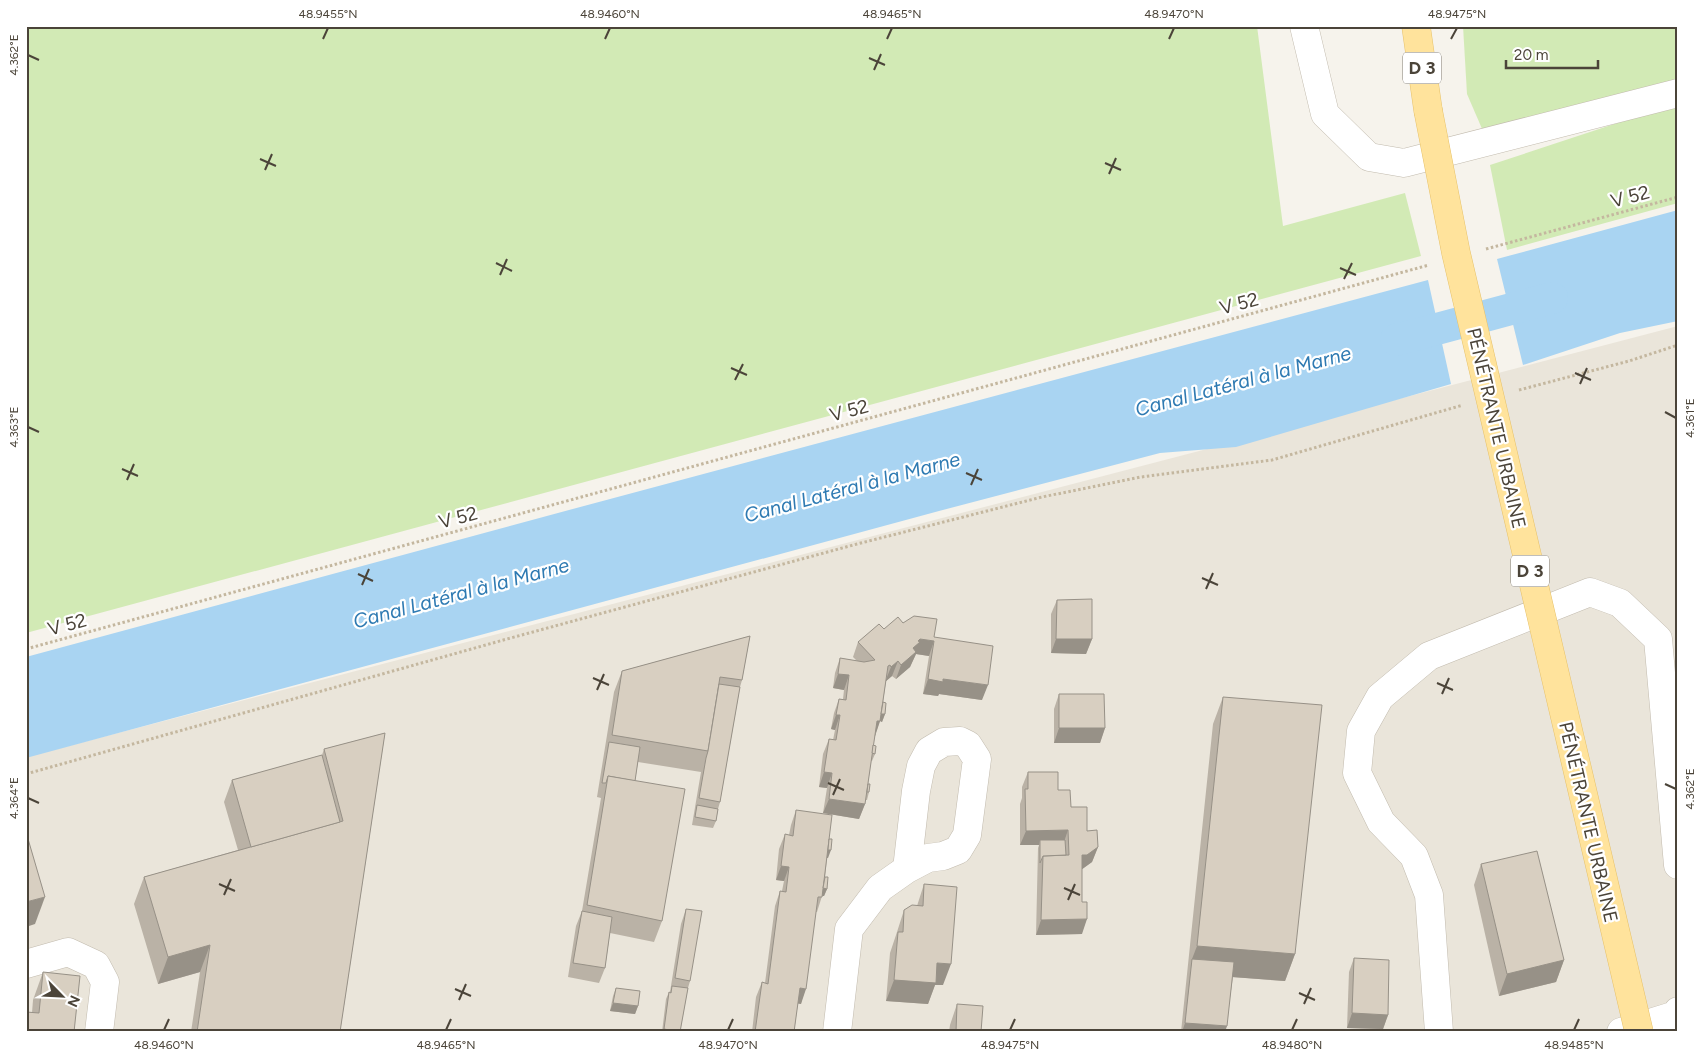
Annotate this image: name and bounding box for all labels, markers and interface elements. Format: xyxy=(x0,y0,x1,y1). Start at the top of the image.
text: 48.9455°N xyxy=(298,7,358,21)
text: 48.9460°N xyxy=(580,7,640,21)
text: 48.9465°N xyxy=(863,7,921,21)
text: 48.9470°N xyxy=(1144,7,1204,21)
text: 48.9475°N xyxy=(1428,7,1486,21)
text: 4.362°E xyxy=(7,34,21,76)
scale bar xyxy=(1506,38,1599,70)
text: 20 m xyxy=(1514,46,1548,64)
road number: D 3 xyxy=(1403,52,1441,84)
street label: V 52 xyxy=(1608,180,1652,213)
street label: V 52 xyxy=(1217,287,1261,320)
street label: PÉNÉTRANTE URBAINE xyxy=(1462,325,1531,531)
water label: Canal Latéral à la Marne xyxy=(1132,341,1354,421)
street label: V 52 xyxy=(827,394,871,427)
text: 4.361°E xyxy=(1683,398,1697,438)
text: 4.363°E xyxy=(7,406,21,448)
water label: Canal Latéral à la Marne xyxy=(741,447,963,527)
street label: V 52 xyxy=(436,501,480,534)
water label: Canal Latéral à la Marne xyxy=(350,553,572,633)
road number: D 3 xyxy=(1511,556,1549,586)
street label: V 52 xyxy=(45,608,89,641)
street label: PÉNÉTRANTE URBAINE xyxy=(1554,719,1623,925)
text: 4.362°E xyxy=(1683,768,1697,810)
text: 4.364°E xyxy=(7,777,21,819)
north arrow xyxy=(38,970,88,1020)
text: N xyxy=(63,993,83,1009)
text: 48.9460°N xyxy=(134,1038,194,1052)
text: 48.9465°N xyxy=(417,1038,475,1052)
text: 48.9470°N xyxy=(698,1038,758,1052)
text: 48.9475°N xyxy=(981,1038,1039,1052)
text: 48.9480°N xyxy=(1262,1038,1322,1052)
text: 48.9485°N xyxy=(1544,1038,1604,1052)

